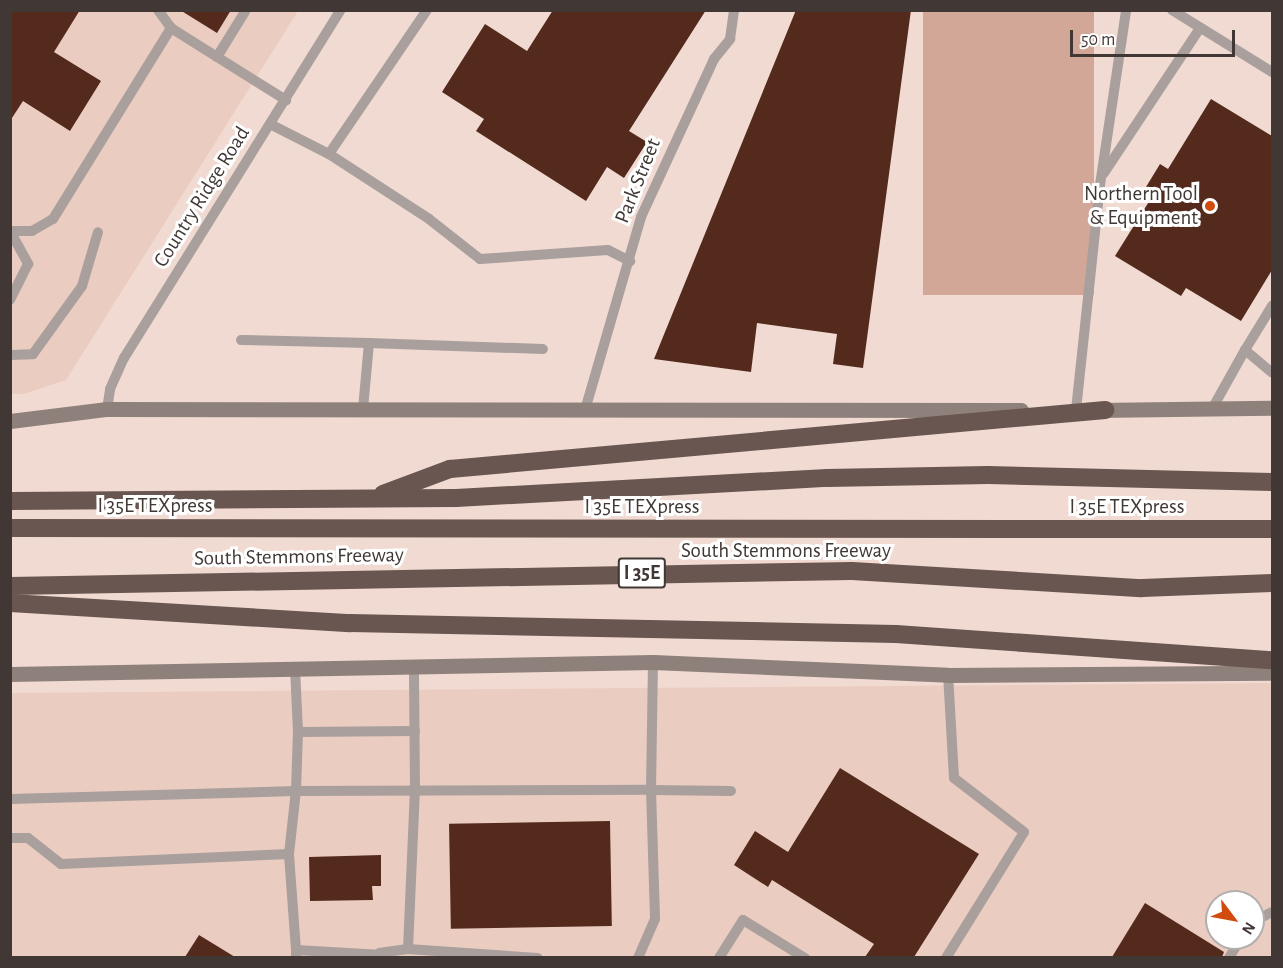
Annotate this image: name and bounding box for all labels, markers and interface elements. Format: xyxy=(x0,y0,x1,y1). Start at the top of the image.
scale bar xyxy=(1073,18,1238,56)
text: 50 m xyxy=(1081,31,1115,49)
street label: Country Ridge Road xyxy=(149,122,255,272)
street label: Park Street xyxy=(610,135,666,227)
place label: Northern Tool & Equipment xyxy=(1084,181,1198,231)
marker: Northern Tool & Equipment xyxy=(1203,199,1217,213)
street label: I 35E TEXpress xyxy=(97,493,213,519)
street label: I 35E TEXpress xyxy=(584,494,700,520)
street label: I 35E TEXpress xyxy=(1069,494,1185,520)
street label: South Stemmons Freeway xyxy=(681,538,891,564)
street label: South Stemmons Freeway xyxy=(194,543,404,571)
road number: I 35E xyxy=(616,556,668,590)
north arrow xyxy=(1205,890,1265,950)
text: N xyxy=(1239,920,1258,937)

